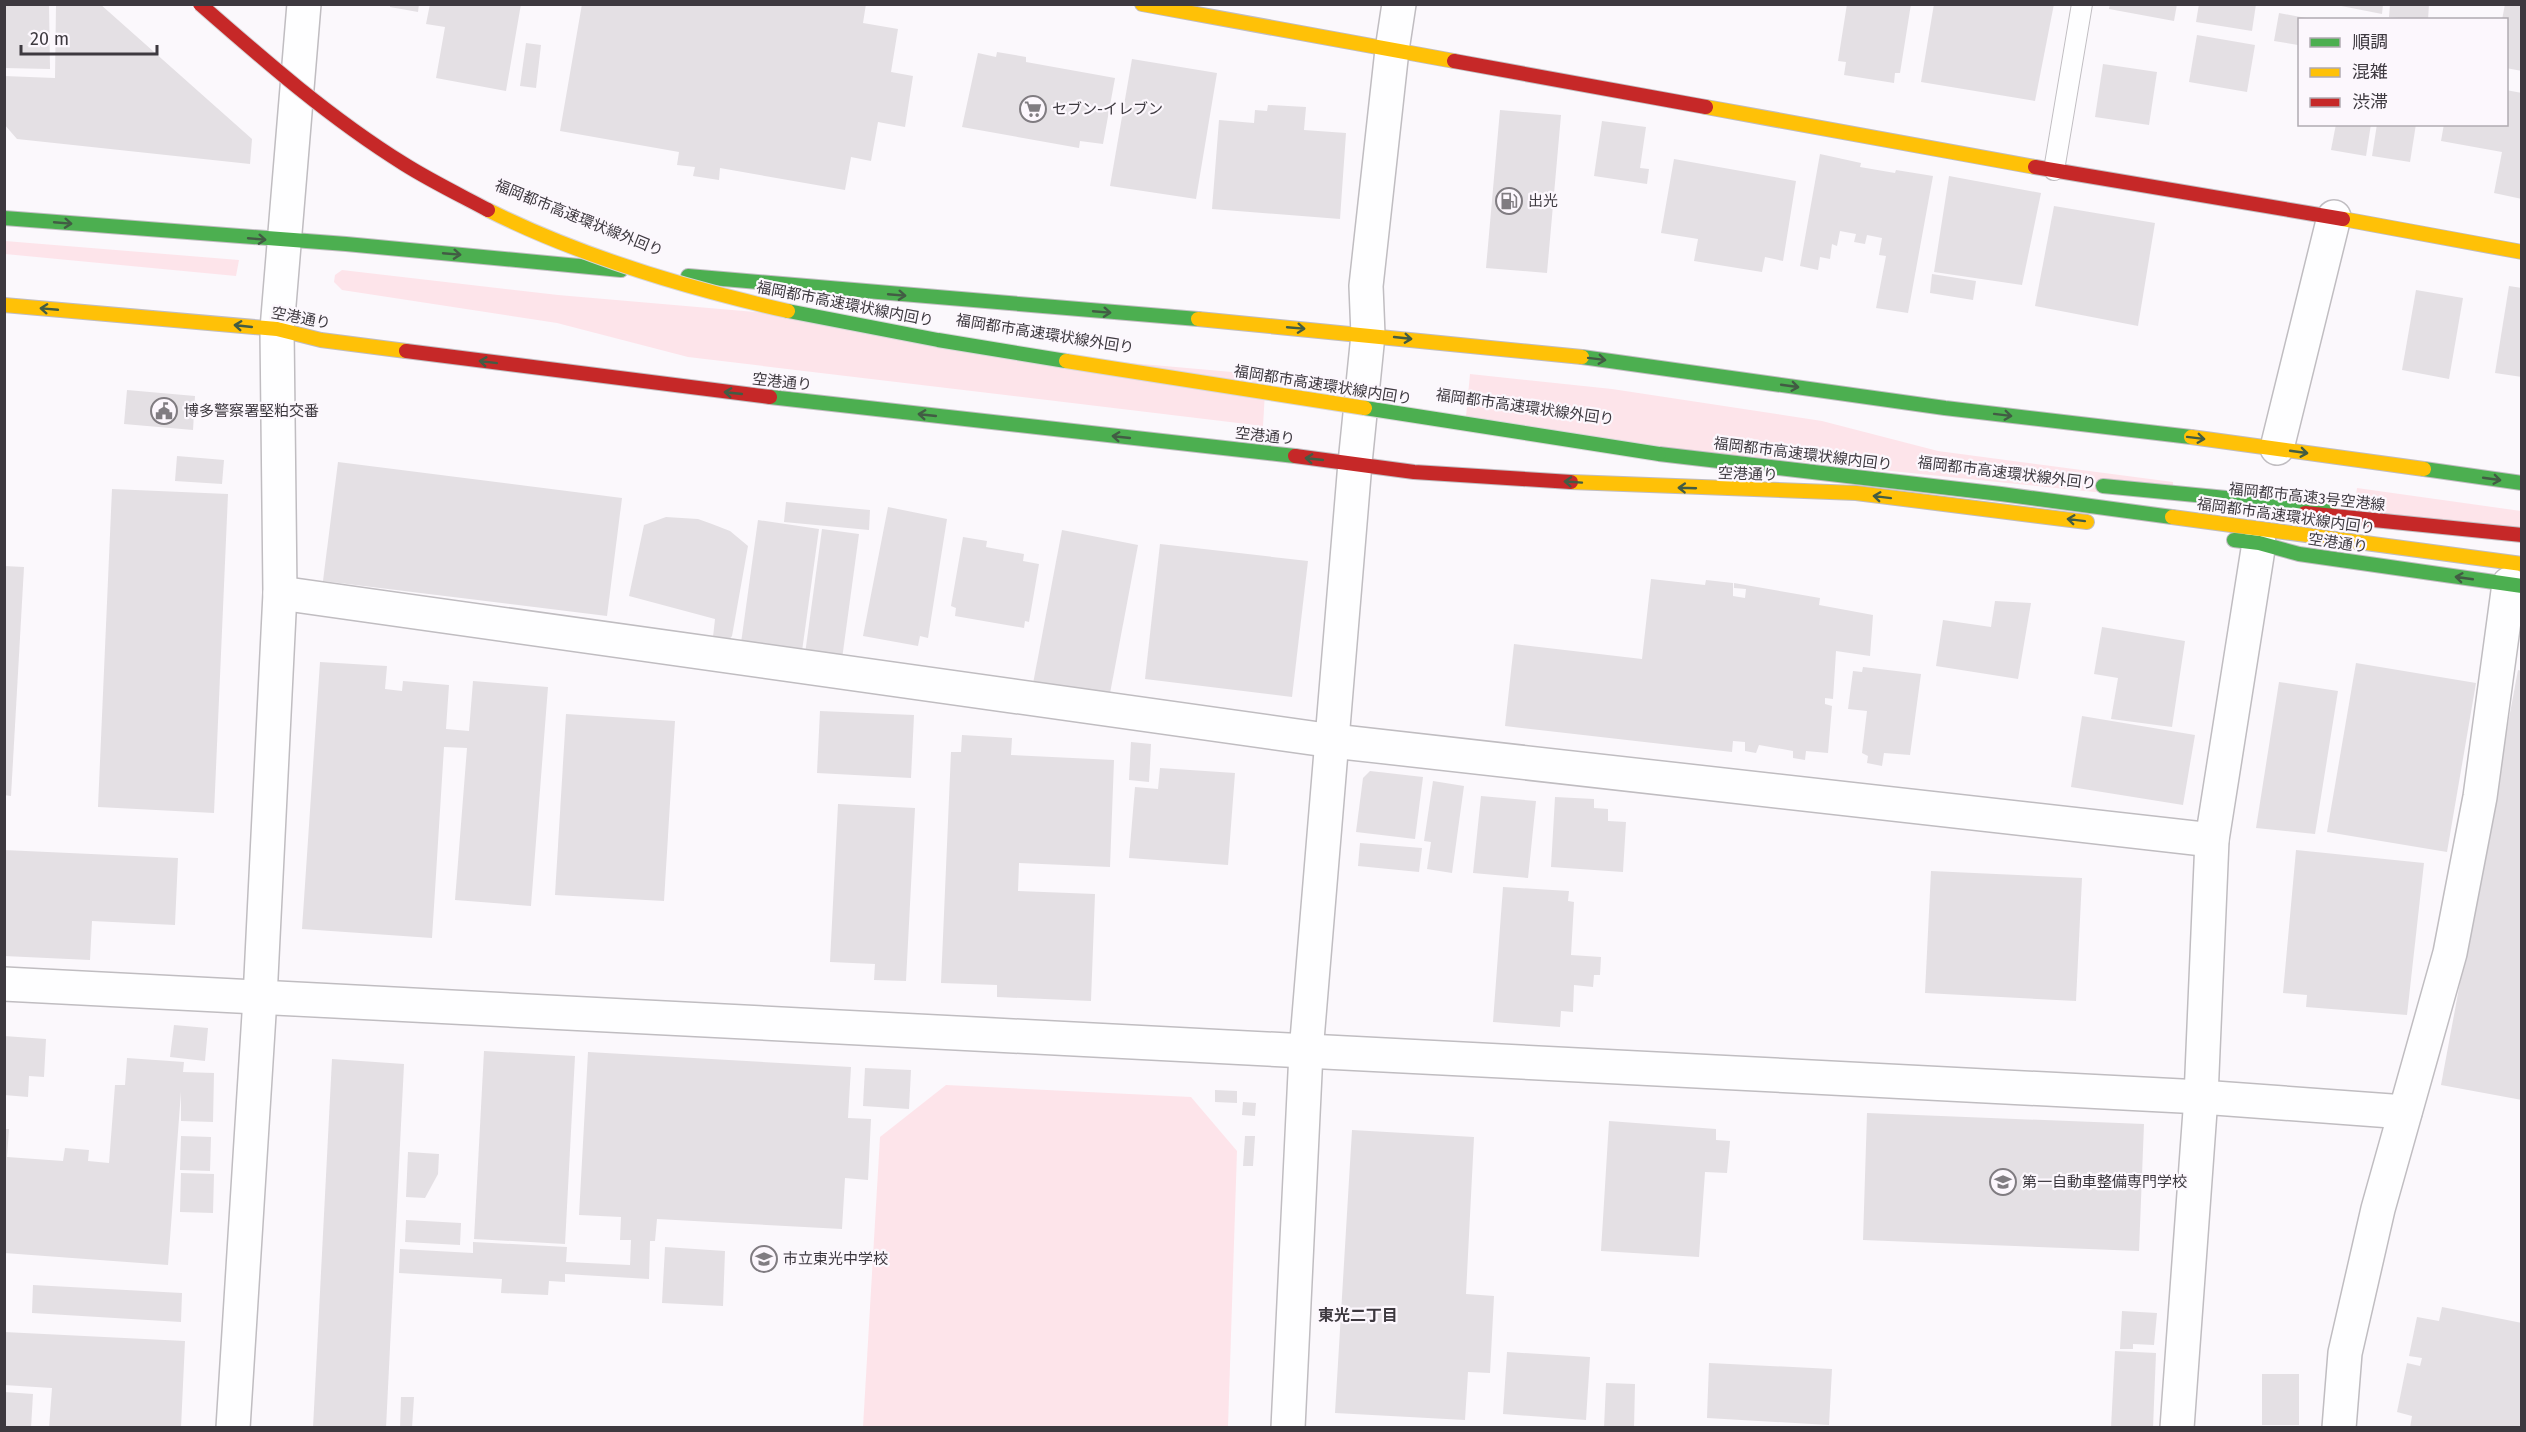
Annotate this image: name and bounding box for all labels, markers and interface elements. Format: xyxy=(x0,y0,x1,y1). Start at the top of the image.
scale bar xyxy=(21,18,158,56)
legend xyxy=(2298,18,2508,126)
text: 20 m xyxy=(30,28,69,50)
text: 順調 xyxy=(2352,31,2388,53)
text: 混雑 xyxy=(2352,61,2388,83)
text: 渋滞 xyxy=(2352,91,2388,113)
supermarket icon: セブン-イレブン xyxy=(1018,94,1048,124)
place label: セブン-イレブン xyxy=(1052,100,1163,118)
street label: 福岡都市高速環状線外回り xyxy=(492,176,666,260)
fuel station icon: 出光 xyxy=(1494,186,1524,216)
place label: 出光 xyxy=(1528,192,1558,210)
one-way arrow xyxy=(52,218,72,229)
one-way arrow xyxy=(247,234,267,245)
one-way arrow xyxy=(441,249,461,260)
street label: 福岡都市高速環状線内回り xyxy=(755,278,935,330)
one-way arrow xyxy=(886,290,906,301)
one-way arrow xyxy=(40,303,60,314)
street label: 空港通り xyxy=(270,303,332,333)
one-way arrow xyxy=(1092,307,1111,318)
street label: 福岡都市高速環状線外回り xyxy=(955,311,1135,357)
one-way arrow xyxy=(234,320,254,331)
one-way arrow xyxy=(1286,323,1306,334)
one-way arrow xyxy=(1393,333,1413,344)
one-way arrow xyxy=(1587,354,1607,365)
one-way arrow xyxy=(479,356,499,367)
street label: 福岡都市高速環状線内回り xyxy=(1233,362,1413,408)
street label: 空港通り xyxy=(751,370,813,394)
one-way arrow xyxy=(1780,380,1800,391)
street label: 福岡都市高速環状線外回り xyxy=(1435,386,1615,428)
one-way arrow xyxy=(724,387,744,398)
public building icon: 博多警察署堅粕交番 xyxy=(149,396,179,426)
place label: 博多警察署堅粕交番 xyxy=(184,402,319,420)
one-way arrow xyxy=(917,409,937,420)
one-way arrow xyxy=(1992,409,2012,420)
street label: 空港通り xyxy=(1234,424,1296,448)
one-way arrow xyxy=(1111,431,1131,442)
one-way arrow xyxy=(2186,432,2206,443)
street label: 福岡都市高速環状線内回り xyxy=(1713,434,1893,474)
one-way arrow xyxy=(2289,446,2308,457)
one-way arrow xyxy=(1305,453,1325,464)
street label: 福岡都市高速環状線外回り xyxy=(1917,453,2097,493)
street label: 空港通り xyxy=(1718,464,1778,484)
one-way arrow xyxy=(2482,474,2501,485)
one-way arrow xyxy=(1564,477,1584,488)
street label: 福岡都市高速3号空港線 xyxy=(2228,480,2386,514)
one-way arrow xyxy=(1678,482,1698,494)
one-way arrow xyxy=(1873,491,1893,502)
street label: 福岡都市高速環状線内回り xyxy=(2196,495,2376,537)
one-way arrow xyxy=(2066,515,2086,526)
street label: 空港通り xyxy=(2307,530,2369,556)
one-way arrow xyxy=(2454,572,2474,583)
school or university icon: 第一自動車整備専門学校 xyxy=(1988,1167,2018,1197)
place label: 第一自動車整備専門学校 xyxy=(2022,1173,2187,1191)
school or university icon: 市立東光中学校 xyxy=(749,1244,779,1274)
place label: 市立東光中学校 xyxy=(783,1250,888,1268)
district label: 東光二丁目 xyxy=(1318,1306,1398,1325)

